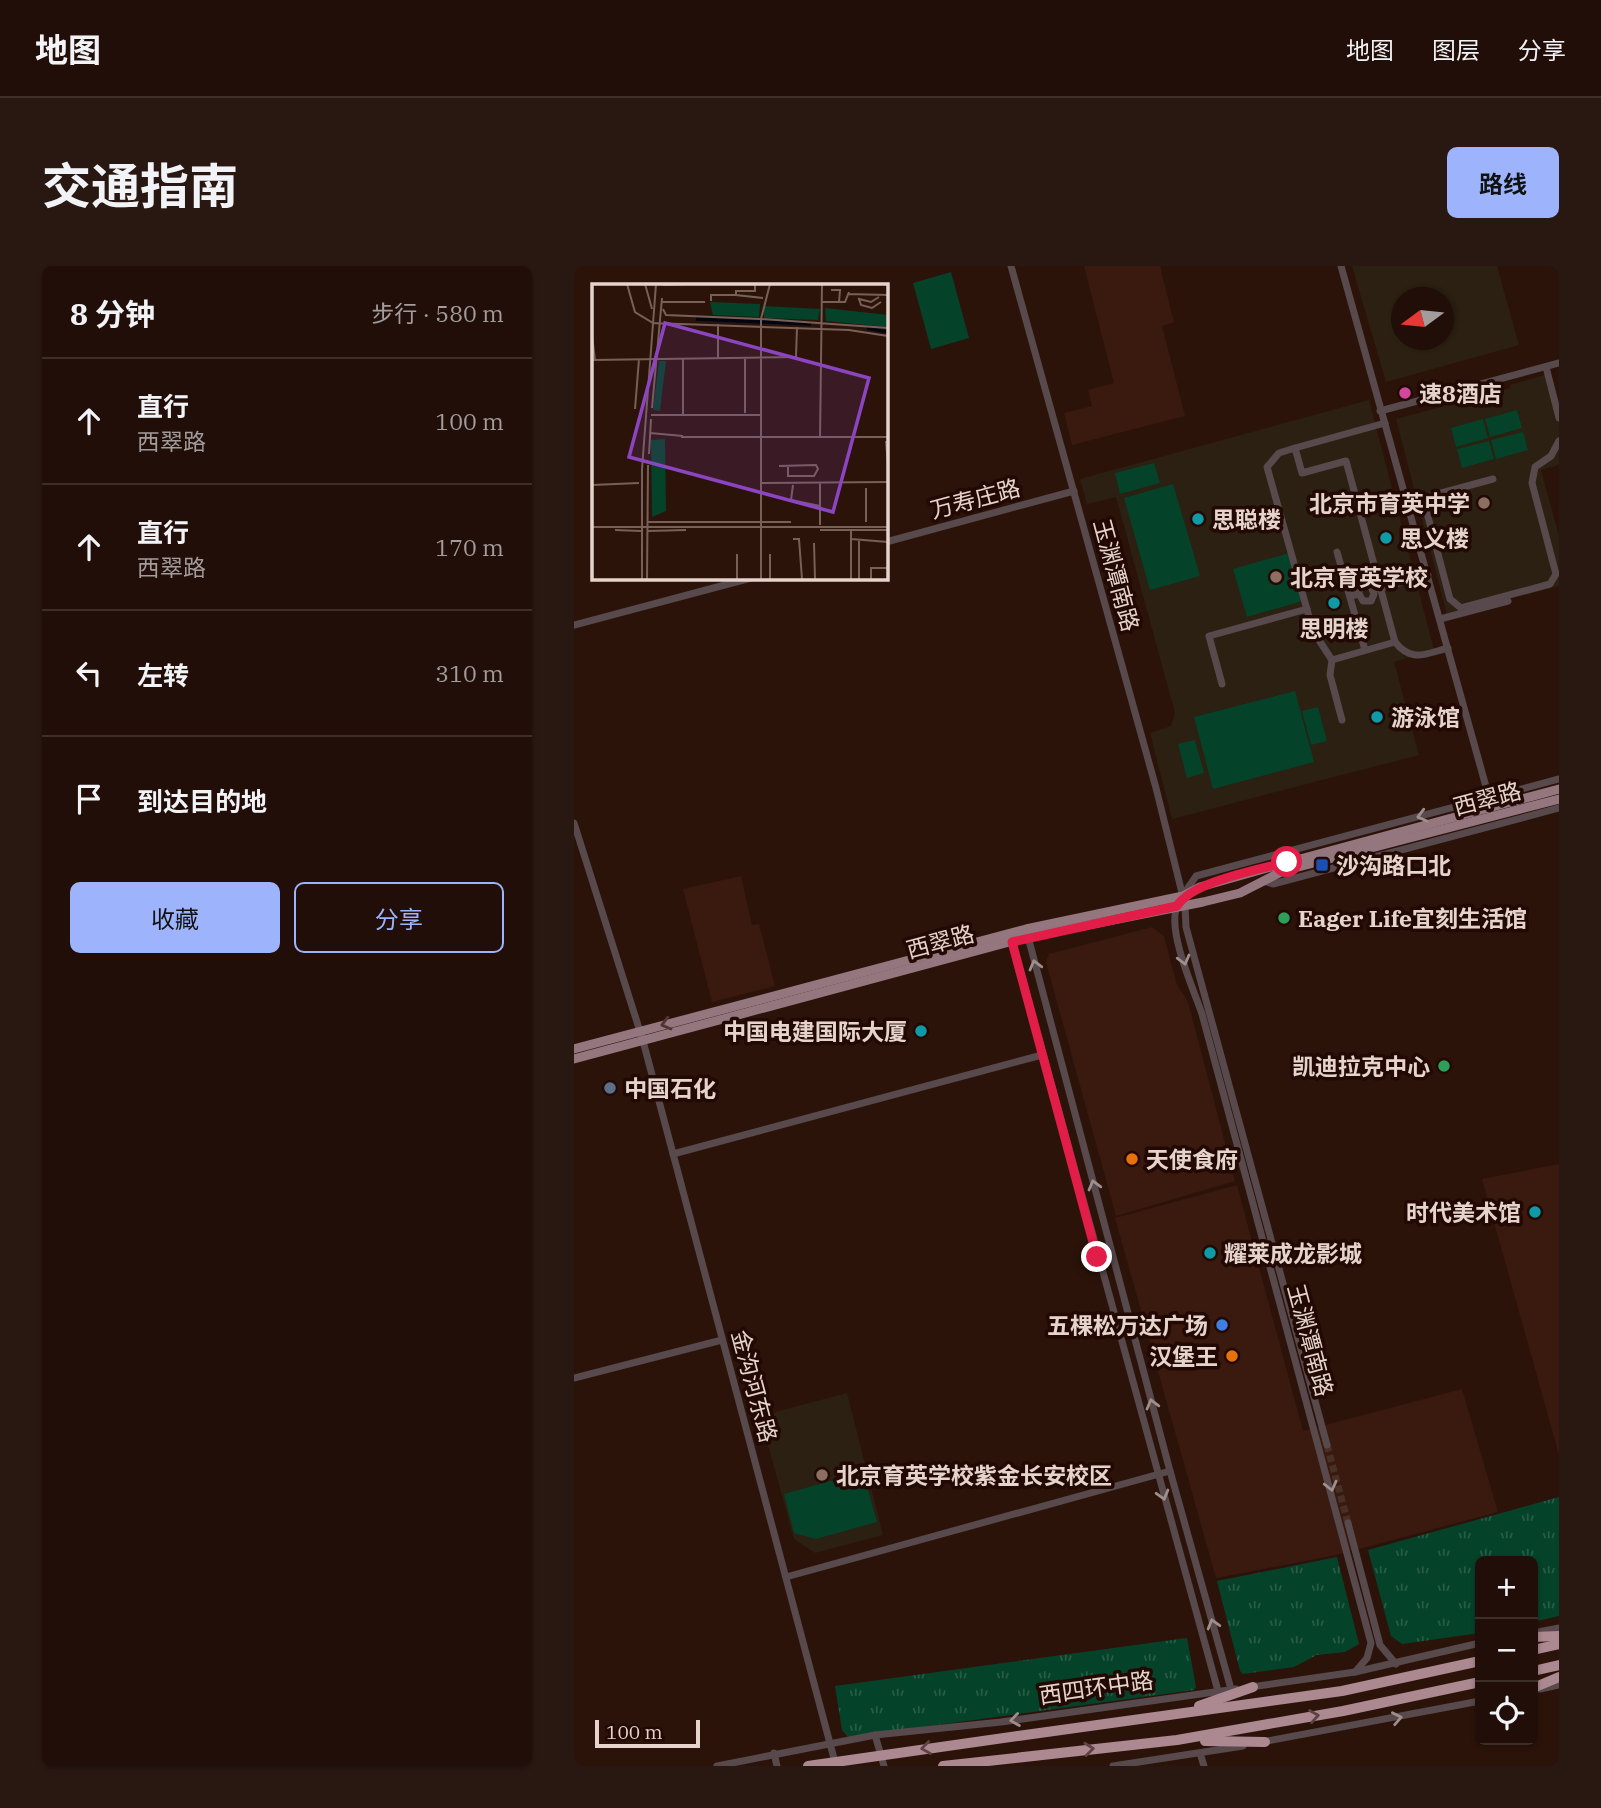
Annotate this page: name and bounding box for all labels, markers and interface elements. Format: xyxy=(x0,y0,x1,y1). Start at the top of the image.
text: 地图 xyxy=(35,28,101,71)
text: 地图 xyxy=(1346,34,1394,66)
text: 图层 xyxy=(1432,34,1480,66)
text: 分享 xyxy=(1518,34,1566,66)
button: 路线 xyxy=(1447,147,1559,218)
text: 交通指南 xyxy=(42,154,238,217)
inset map xyxy=(592,284,887,579)
north arrow xyxy=(1391,287,1454,350)
text: 8 分钟 xyxy=(70,294,155,333)
text: 步行 · 580 m xyxy=(371,298,504,328)
place label: 速8酒店 xyxy=(1419,378,1502,408)
marker: 速8酒店 xyxy=(1397,385,1413,401)
text: 直行 xyxy=(137,389,189,423)
icon: ahead xyxy=(70,402,108,440)
text: 100 m xyxy=(435,406,504,436)
text: 西翠路 xyxy=(137,426,206,456)
street label: 万寿庄路 xyxy=(927,472,1023,524)
place label: 北京市育英中学 xyxy=(1309,488,1470,518)
marker: 北京市育英中学 xyxy=(1476,495,1492,511)
place label: 思聪楼 xyxy=(1212,504,1281,534)
marker: 思聪楼 xyxy=(1190,511,1206,527)
text: 直行 xyxy=(137,515,189,549)
street label: 玉渊潭南路 xyxy=(1088,516,1146,634)
place label: 思义楼 xyxy=(1400,523,1469,553)
icon: ahead xyxy=(70,528,108,566)
marker: 思义楼 xyxy=(1378,530,1394,546)
text: 170 m xyxy=(435,532,504,562)
text: 西翠路 xyxy=(137,552,206,582)
place label: 北京育英学校 xyxy=(1290,562,1428,592)
marker: 北京育英学校 xyxy=(1268,569,1284,585)
marker: 思明楼 xyxy=(1326,595,1342,611)
place label: 思明楼 xyxy=(1300,613,1369,643)
icon: left xyxy=(70,654,108,692)
text: 左转 xyxy=(137,658,189,692)
text: 310 m xyxy=(435,658,504,688)
place label: 游泳馆 xyxy=(1391,702,1460,732)
marker: 游泳馆 xyxy=(1369,709,1385,725)
street label: 西翠路 xyxy=(1450,775,1524,821)
icon: arrive xyxy=(70,780,108,818)
text: 到达目的地 xyxy=(137,784,267,818)
one-way arrow xyxy=(1416,807,1428,822)
route start xyxy=(1271,846,1302,877)
place label: 沙沟路口北 xyxy=(1336,850,1451,880)
marker: 沙沟路口北 xyxy=(1314,857,1330,873)
button: 收藏 xyxy=(70,882,280,953)
button: 分享 xyxy=(294,882,504,953)
place label: Eager Life宜刻生活馆 xyxy=(1298,903,1527,933)
marker: Eager Life宜刻生活馆 xyxy=(1276,910,1292,926)
street label: 西翠路 xyxy=(903,918,977,964)
one-way arrow xyxy=(1176,954,1190,966)
one-way arrow xyxy=(1029,959,1043,971)
one-way arrow xyxy=(660,1016,672,1031)
place label: 中国电建国际大厦 xyxy=(723,1016,907,1046)
marker: 中国电建国际大厦 xyxy=(913,1023,929,1039)
place label: 凯迪拉克中心 xyxy=(1292,1051,1430,1081)
marker: 凯迪拉克中心 xyxy=(1436,1058,1452,1074)
place label: 中国石化 xyxy=(624,1073,716,1103)
marker: 中国石化 xyxy=(602,1080,618,1096)
place label: 天使食府 xyxy=(1146,1144,1238,1174)
marker: 天使食府 xyxy=(1124,1151,1140,1167)
one-way arrow xyxy=(1088,1179,1102,1191)
place label: 时代美术馆 xyxy=(1406,1197,1521,1227)
marker: 时代美术馆 xyxy=(1527,1204,1543,1220)
place label: 耀莱成龙影城 xyxy=(1224,1238,1362,1268)
route end xyxy=(1081,1241,1112,1272)
marker: 耀莱成龙影城 xyxy=(1202,1245,1218,1261)
street label: 玉渊潭南路 xyxy=(1282,1281,1340,1399)
place label: 五棵松万达广场 xyxy=(1047,1310,1208,1340)
marker: 五棵松万达广场 xyxy=(1214,1317,1230,1333)
street label: 金沟河东路 xyxy=(726,1327,784,1445)
place label: 汉堡王 xyxy=(1149,1341,1218,1371)
marker: 汉堡王 xyxy=(1224,1348,1240,1364)
one-way arrow xyxy=(1146,1399,1160,1411)
place label: 北京育英学校紫金长安校区 xyxy=(836,1460,1112,1490)
marker: 北京育英学校紫金长安校区 xyxy=(814,1467,830,1483)
one-way arrow xyxy=(1323,1480,1337,1492)
one-way arrow xyxy=(1154,1489,1169,1501)
map controls xyxy=(1475,1556,1538,1745)
button: + xyxy=(1475,1556,1538,1619)
one-way arrow xyxy=(1207,1618,1221,1630)
button: − xyxy=(1475,1619,1538,1682)
street label: 西四环中路 xyxy=(1037,1664,1155,1710)
button: locate xyxy=(1475,1682,1538,1745)
one-way arrow xyxy=(1308,1709,1320,1724)
one-way arrow xyxy=(1391,1711,1403,1726)
one-way arrow xyxy=(1010,1712,1021,1727)
scale bar xyxy=(595,1717,700,1749)
text: 100 m xyxy=(606,1720,663,1744)
one-way arrow xyxy=(920,1741,932,1756)
one-way arrow xyxy=(1084,1742,1095,1757)

